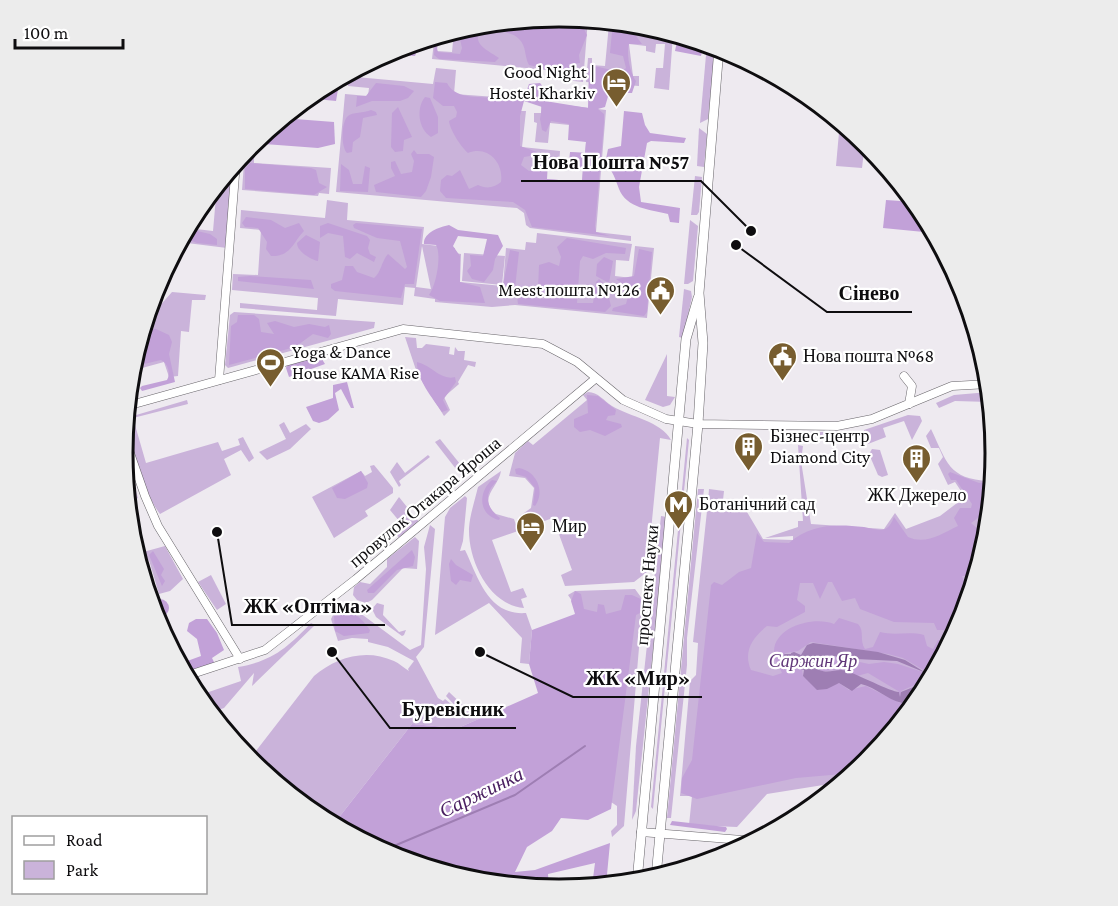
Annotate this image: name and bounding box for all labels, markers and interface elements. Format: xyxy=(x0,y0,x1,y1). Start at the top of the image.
scale bar xyxy=(15,12,123,50)
text: 100 m xyxy=(24,23,69,43)
place label: Good Night | Hostel Kharkiv xyxy=(489,62,596,103)
hotel icon: Good Night | Hostel Kharkiv xyxy=(600,66,632,108)
callout: Нова Пошта №57 xyxy=(521,143,701,181)
text: Нова Пошта №57 xyxy=(533,151,690,173)
public building icon: Meest пошта №126 xyxy=(645,274,677,316)
callout: Сінево xyxy=(827,274,912,312)
place label: Meest пошта №126 xyxy=(498,280,640,300)
text: Сінево xyxy=(838,282,900,304)
public building icon: Нова пошта №68 xyxy=(766,340,798,382)
place label: Yoga & Dance House KAMA Rise xyxy=(292,342,419,383)
sports icon: Yoga & Dance House KAMA Rise xyxy=(255,346,287,388)
place label: Нова пошта №68 xyxy=(803,346,934,366)
place label: Бізнес-центр Diamond City xyxy=(770,426,871,467)
building icon: Бізнес-центр Diamond City xyxy=(733,430,765,472)
street label: провулок Отакара Яроша xyxy=(345,433,505,571)
building icon: ЖК Джерело xyxy=(901,442,933,484)
place label: ЖК Джерело xyxy=(868,485,966,505)
metro station icon: Ботанічний сад xyxy=(662,488,694,530)
place label: Ботанічний сад xyxy=(699,494,816,514)
hotel icon: Мир xyxy=(515,510,547,552)
place label: Мир xyxy=(552,516,587,536)
street label: проспект Науки xyxy=(632,524,662,646)
callout: ЖК «Оптіма» xyxy=(232,587,385,625)
text: ЖК «Оптіма» xyxy=(243,595,373,617)
park label: Саржин Яр xyxy=(769,651,857,671)
callout: ЖК «Мир» xyxy=(573,659,702,697)
text: ЖК «Мир» xyxy=(586,667,690,690)
callout: Буревісник xyxy=(390,690,516,728)
text: Буревісник xyxy=(402,698,505,721)
water label: Саржинка xyxy=(436,762,527,823)
legend xyxy=(12,816,207,894)
text: Road xyxy=(66,830,103,850)
text: Park xyxy=(66,860,98,880)

